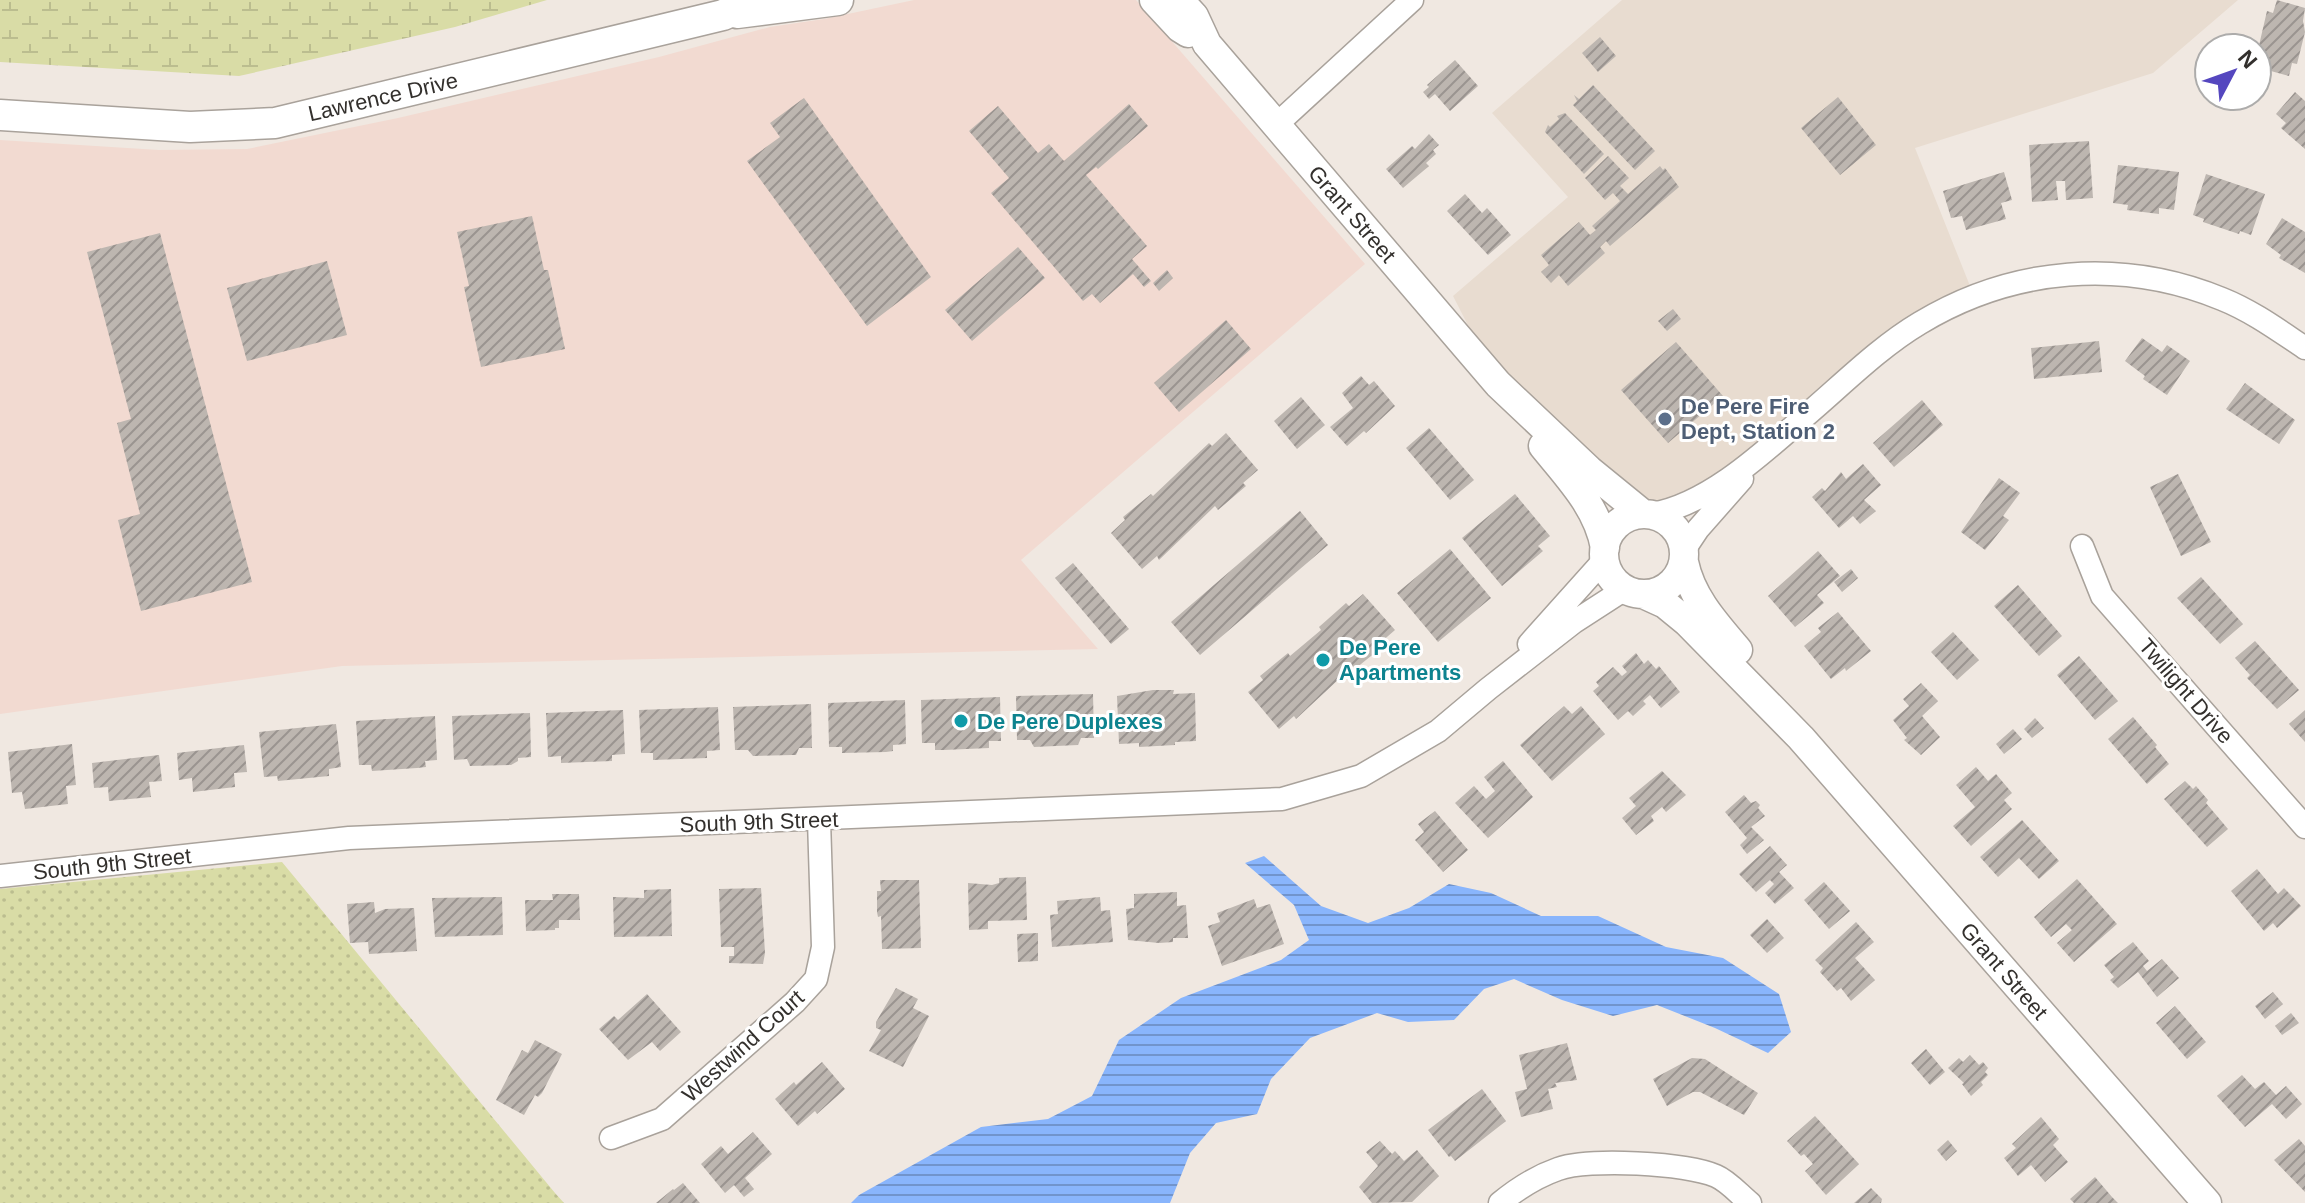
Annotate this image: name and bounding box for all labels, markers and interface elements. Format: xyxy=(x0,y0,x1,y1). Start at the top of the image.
north arrow xyxy=(2193,32,2273,112)
text: N xyxy=(2233,45,2262,73)
street label: Lawrence Drive xyxy=(306,68,460,126)
street label: Grant Street xyxy=(1303,161,1401,267)
place label: De Pere Fire Dept, Station 2 xyxy=(1681,394,1835,444)
marker: De Pere Fire Dept, Station 2 xyxy=(1656,410,1674,428)
street label: Twilight Drive xyxy=(2134,633,2238,749)
place label: De Pere Apartments xyxy=(1339,635,1461,685)
marker: De Pere Apartments xyxy=(1314,651,1332,669)
place label: De Pere Duplexes xyxy=(977,709,1163,734)
marker: De Pere Duplexes xyxy=(952,712,970,730)
street label: South 9th Street xyxy=(679,807,839,837)
street label: South 9th Street xyxy=(32,843,192,885)
street label: Grant Street xyxy=(1955,918,2053,1024)
street label: Westwind Court xyxy=(677,985,809,1107)

